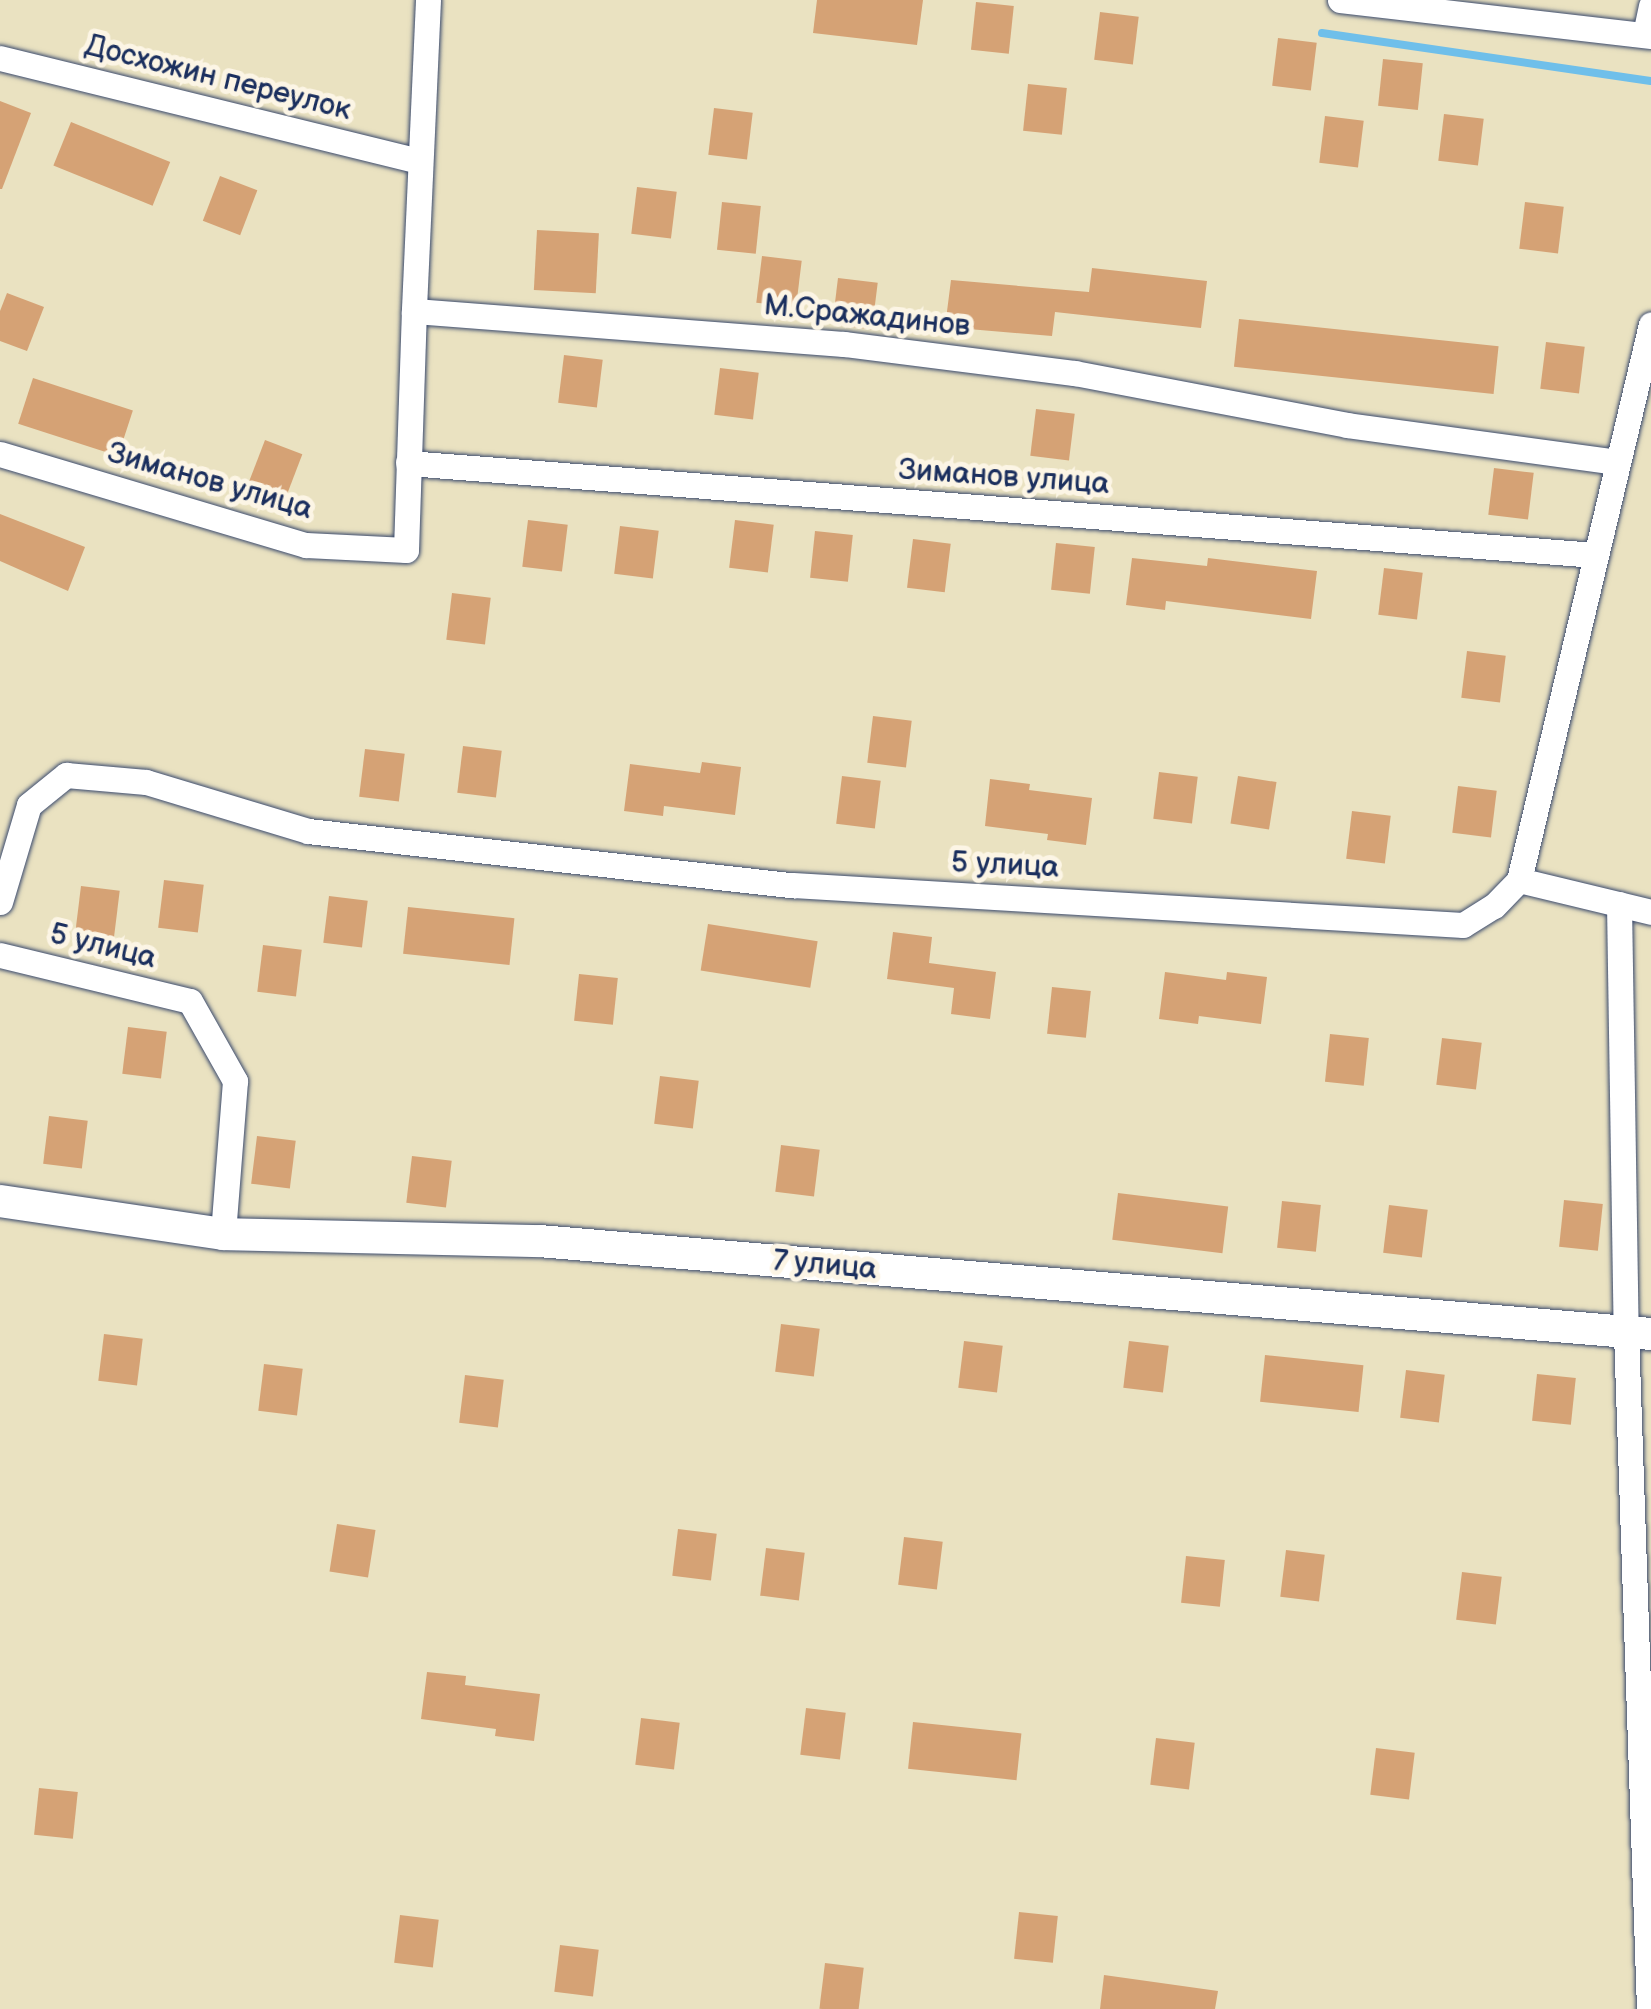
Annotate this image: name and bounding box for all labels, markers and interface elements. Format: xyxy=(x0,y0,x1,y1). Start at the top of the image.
street label: Досхожин переулок xyxy=(81,28,355,128)
street label: М.Сражадинов xyxy=(762,287,972,345)
street label: Зиманов улица xyxy=(104,435,316,527)
street label: Зиманов улица xyxy=(897,452,1111,502)
street label: 5 улица xyxy=(950,844,1060,886)
street label: 5 улица xyxy=(46,915,160,977)
street label: 7 улица xyxy=(771,1242,879,1288)

